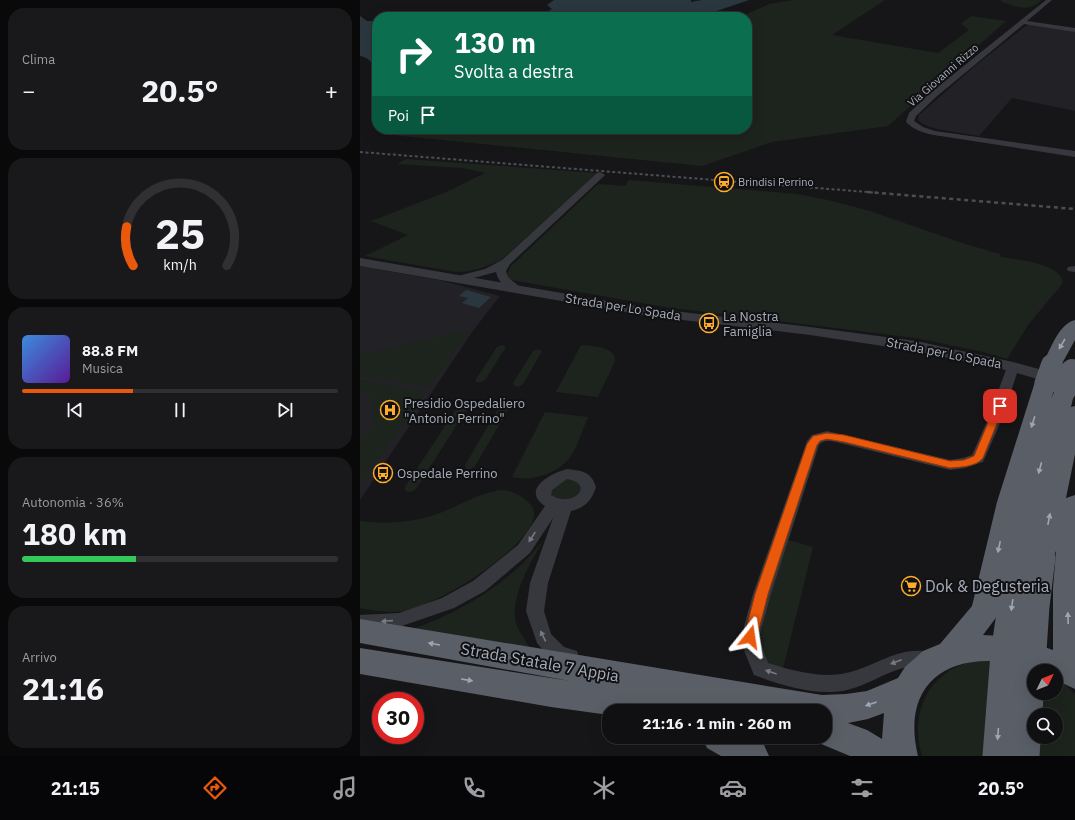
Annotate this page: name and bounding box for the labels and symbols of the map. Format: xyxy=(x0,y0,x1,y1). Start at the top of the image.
street label: Via Giovanni Rizzo xyxy=(905,40,981,110)
station icon: Brindisi Perrino xyxy=(713,171,735,193)
place label: Brindisi Perrino xyxy=(738,175,814,189)
street label: Strada per Lo Spada xyxy=(564,289,682,325)
place label: La Nostra Famiglia xyxy=(723,308,779,340)
bus stop icon: La Nostra Famiglia xyxy=(698,312,720,334)
street label: Strada per Lo Spada xyxy=(885,333,1003,373)
one-way arrow xyxy=(1059,338,1066,350)
pin xyxy=(983,389,1017,423)
place label: Presidio Ospedaliero "Antonio Perrino" xyxy=(404,395,525,427)
hospital icon: Presidio Ospedaliero "Antonio Perrino" xyxy=(379,399,401,421)
one-way arrow xyxy=(1030,416,1036,428)
bus stop icon: Ospedale Perrino xyxy=(372,462,394,484)
one-way arrow xyxy=(1037,462,1043,474)
place label: Ospedale Perrino xyxy=(397,465,498,482)
one-way arrow xyxy=(1046,513,1052,525)
one-way arrow xyxy=(528,532,536,542)
one-way arrow xyxy=(996,541,1002,554)
supermarket icon: Dok & Degusteria xyxy=(900,575,922,597)
place label: Dok & Degusteria xyxy=(925,576,1050,596)
one-way arrow xyxy=(1008,599,1015,611)
one-way arrow xyxy=(1064,612,1071,624)
position arrow xyxy=(729,616,771,658)
one-way arrow xyxy=(381,617,393,624)
one-way arrow xyxy=(540,630,546,641)
street label: Strada Statale 7 Appia xyxy=(459,638,621,686)
one-way arrow xyxy=(428,641,440,647)
one-way arrow xyxy=(889,660,901,666)
north arrow xyxy=(1027,664,1063,700)
one-way arrow xyxy=(764,669,776,675)
one-way arrow xyxy=(461,677,473,683)
speed limit sign: 30 xyxy=(372,692,424,744)
one-way arrow xyxy=(864,701,876,707)
one-way arrow xyxy=(995,728,1001,741)

